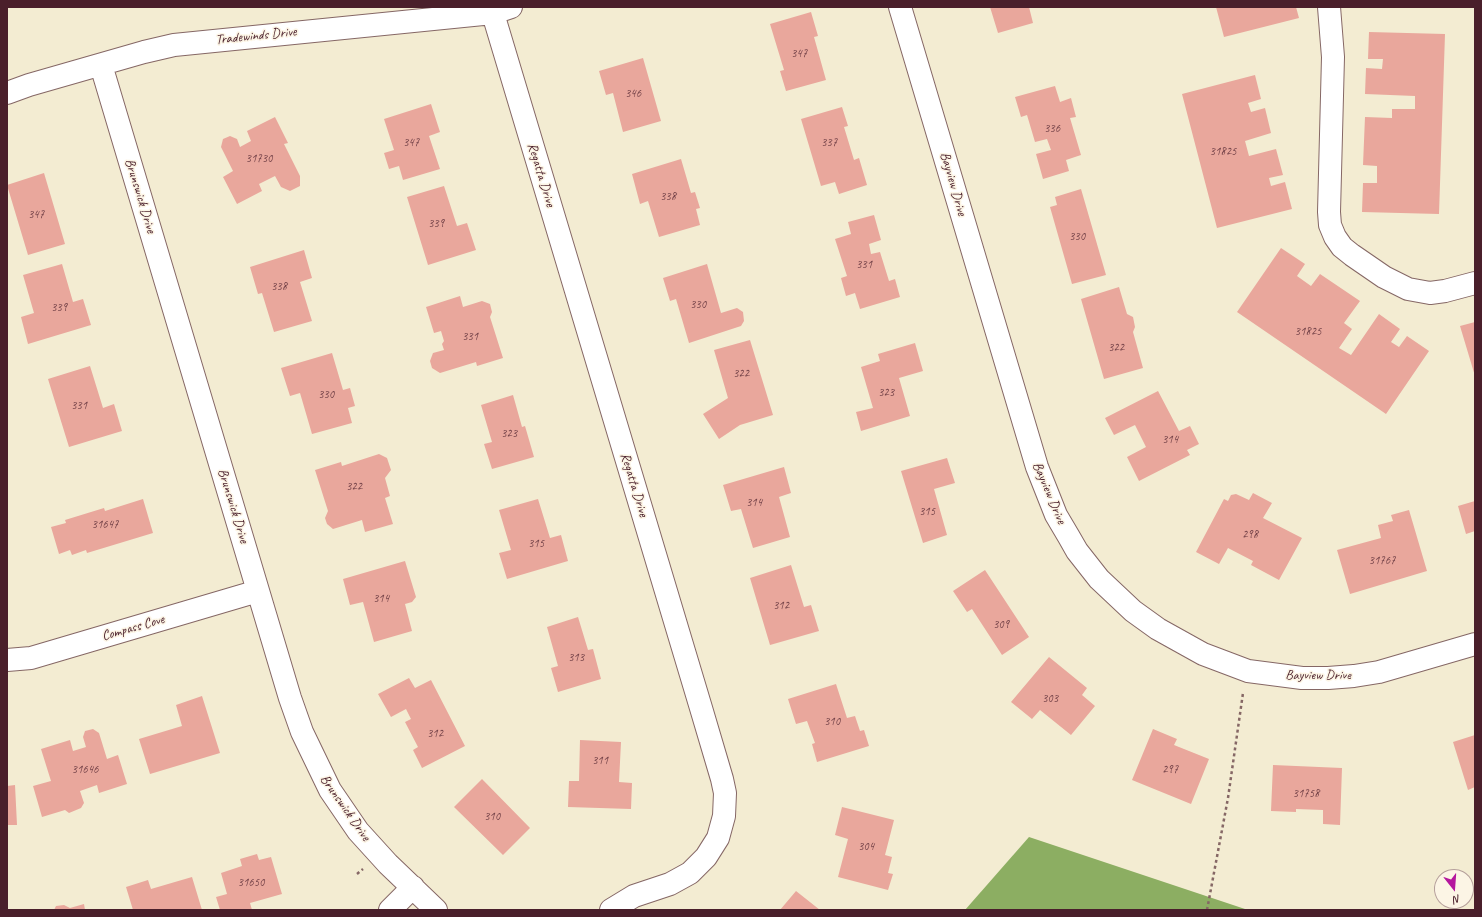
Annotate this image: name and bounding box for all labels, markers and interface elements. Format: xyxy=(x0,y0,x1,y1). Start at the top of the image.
street label: Tradewinds Drive xyxy=(215,23,297,49)
house number: 347 xyxy=(791,47,807,61)
house number: 346 xyxy=(625,87,641,101)
house number: 336 xyxy=(1044,122,1060,136)
house number: 347 xyxy=(403,136,419,150)
house number: 337 xyxy=(821,136,837,150)
street label: Regatta Drive xyxy=(523,141,559,209)
house number: 31825 xyxy=(1210,145,1236,159)
street label: Bayview Drive xyxy=(936,150,970,218)
house number: 31730 xyxy=(246,152,272,166)
street label: Brunswick Drive xyxy=(121,157,159,235)
house number: 338 xyxy=(660,190,676,204)
house number: 347 xyxy=(28,208,44,222)
house number: 339 xyxy=(428,217,444,231)
house number: 330 xyxy=(1069,230,1085,244)
house number: 331 xyxy=(856,258,872,272)
house number: 338 xyxy=(271,280,287,294)
house number: 330 xyxy=(690,298,706,312)
house number: 339 xyxy=(51,301,67,315)
house number: 31825 xyxy=(1295,325,1321,339)
house number: 331 xyxy=(462,330,478,344)
house number: 322 xyxy=(1108,341,1124,355)
house number: 322 xyxy=(733,367,749,381)
house number: 323 xyxy=(878,386,894,400)
house number: 330 xyxy=(318,388,334,402)
house number: 331 xyxy=(71,399,87,413)
house number: 323 xyxy=(501,427,517,441)
house number: 314 xyxy=(1162,433,1178,447)
street label: Regatta Drive xyxy=(616,451,652,519)
street label: Bayview Drive xyxy=(1028,460,1070,526)
street label: Brunswick Drive xyxy=(214,467,252,545)
house number: 322 xyxy=(346,480,362,494)
house number: 314 xyxy=(746,496,762,510)
house number: 315 xyxy=(919,505,935,519)
house number: 31647 xyxy=(92,518,118,532)
house number: 298 xyxy=(1242,528,1258,542)
house number: 315 xyxy=(528,537,544,551)
house number: 31767 xyxy=(1369,554,1395,568)
house number: 314 xyxy=(373,592,389,606)
house number: 312 xyxy=(773,599,789,613)
street label: Compass Cove xyxy=(100,611,166,645)
house number: 309 xyxy=(993,618,1009,632)
house number: 313 xyxy=(568,651,584,665)
street label: Bayview Drive xyxy=(1285,667,1351,683)
house number: 303 xyxy=(1042,692,1058,706)
house number: 310 xyxy=(824,715,840,729)
house number: 312 xyxy=(427,727,443,741)
house number: 311 xyxy=(592,754,608,768)
house number: 31646 xyxy=(72,763,98,777)
house number: 297 xyxy=(1162,763,1178,777)
street label: Brunswick Drive xyxy=(316,772,374,844)
house number: 31758 xyxy=(1293,787,1319,801)
house number: 310 xyxy=(484,810,500,824)
house number: 304 xyxy=(858,840,874,854)
north arrow xyxy=(1434,869,1474,909)
house number: 31650 xyxy=(238,876,264,890)
text: N xyxy=(1452,892,1463,907)

